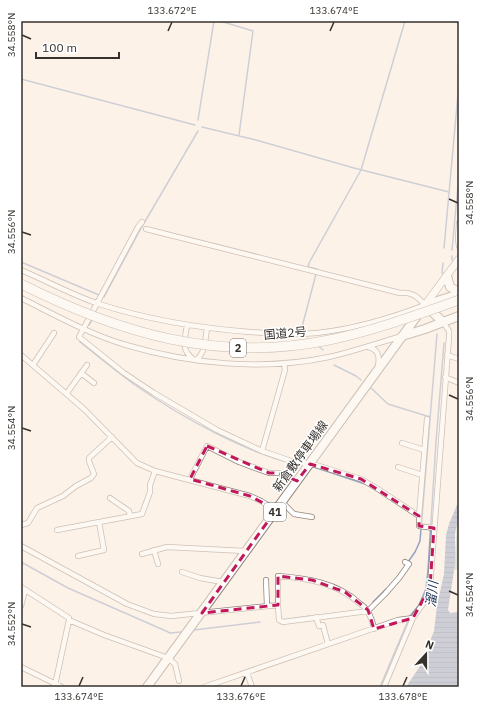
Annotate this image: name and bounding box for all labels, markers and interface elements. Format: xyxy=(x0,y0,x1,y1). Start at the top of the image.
text: 133.672°E xyxy=(147,4,197,17)
text: 133.674°E xyxy=(309,4,359,17)
text: 34.558°N xyxy=(5,13,18,57)
scale bar xyxy=(36,34,119,60)
text: 100 m xyxy=(42,40,77,55)
text: 34.558°N xyxy=(463,181,476,225)
text: 34.556°N xyxy=(5,210,18,254)
street label: 国道2号 xyxy=(263,324,307,342)
road number: 2 xyxy=(230,339,246,357)
text: 34.556°N xyxy=(463,377,476,421)
text: 34.554°N xyxy=(5,406,18,450)
street label: 新倉敷停車場線 xyxy=(269,418,331,494)
road number: 41 xyxy=(264,503,286,521)
text: 34.554°N xyxy=(463,573,476,617)
water label: 溜川 xyxy=(422,578,442,608)
text: 34.552°N xyxy=(5,602,18,646)
north arrow xyxy=(406,634,446,674)
text: N xyxy=(423,637,436,653)
text: 133.674°E xyxy=(54,690,104,703)
text: 133.676°E xyxy=(216,690,266,703)
text: 133.678°E xyxy=(378,690,428,703)

